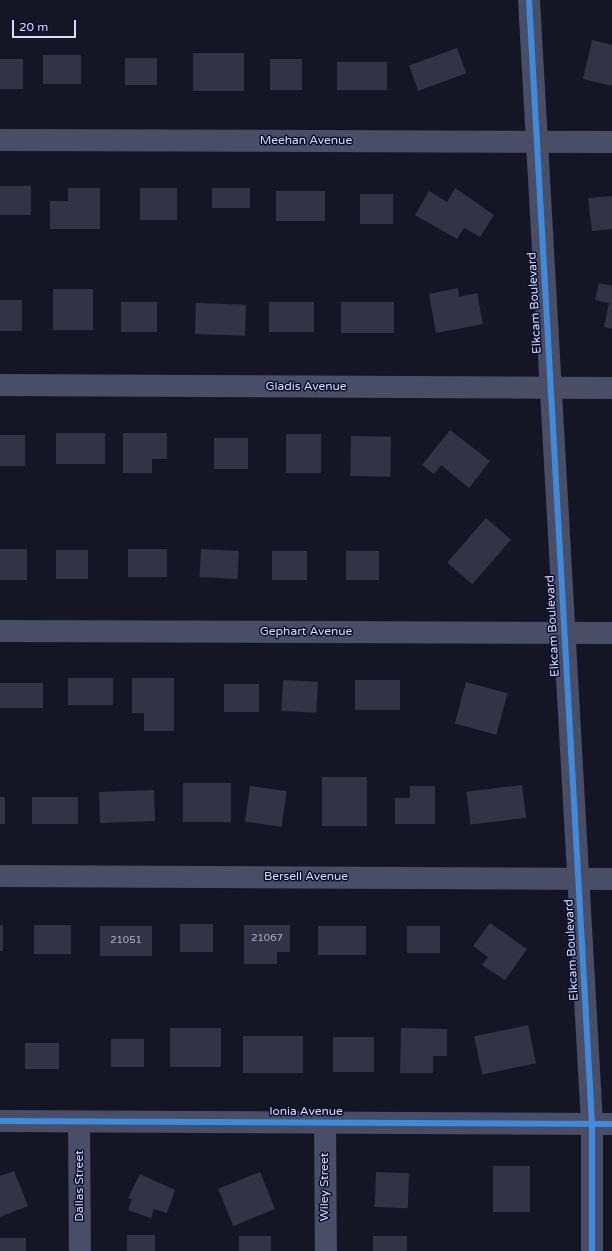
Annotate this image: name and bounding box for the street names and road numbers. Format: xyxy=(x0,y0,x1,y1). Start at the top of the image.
street label: Meehan Avenue xyxy=(260,134,352,148)
street label: Elkcam Boulevard xyxy=(525,252,545,354)
street label: Gladis Avenue xyxy=(265,380,347,394)
street label: Elkcam Boulevard xyxy=(543,575,563,677)
street label: Gephart Avenue xyxy=(260,625,352,639)
street label: Bersell Avenue xyxy=(264,870,348,884)
street label: Elkcam Boulevard xyxy=(562,899,582,1001)
street label: Ionia Avenue xyxy=(269,1105,343,1119)
street label: Dallas Street xyxy=(73,1150,87,1222)
street label: Wiley Street xyxy=(318,1153,332,1221)

